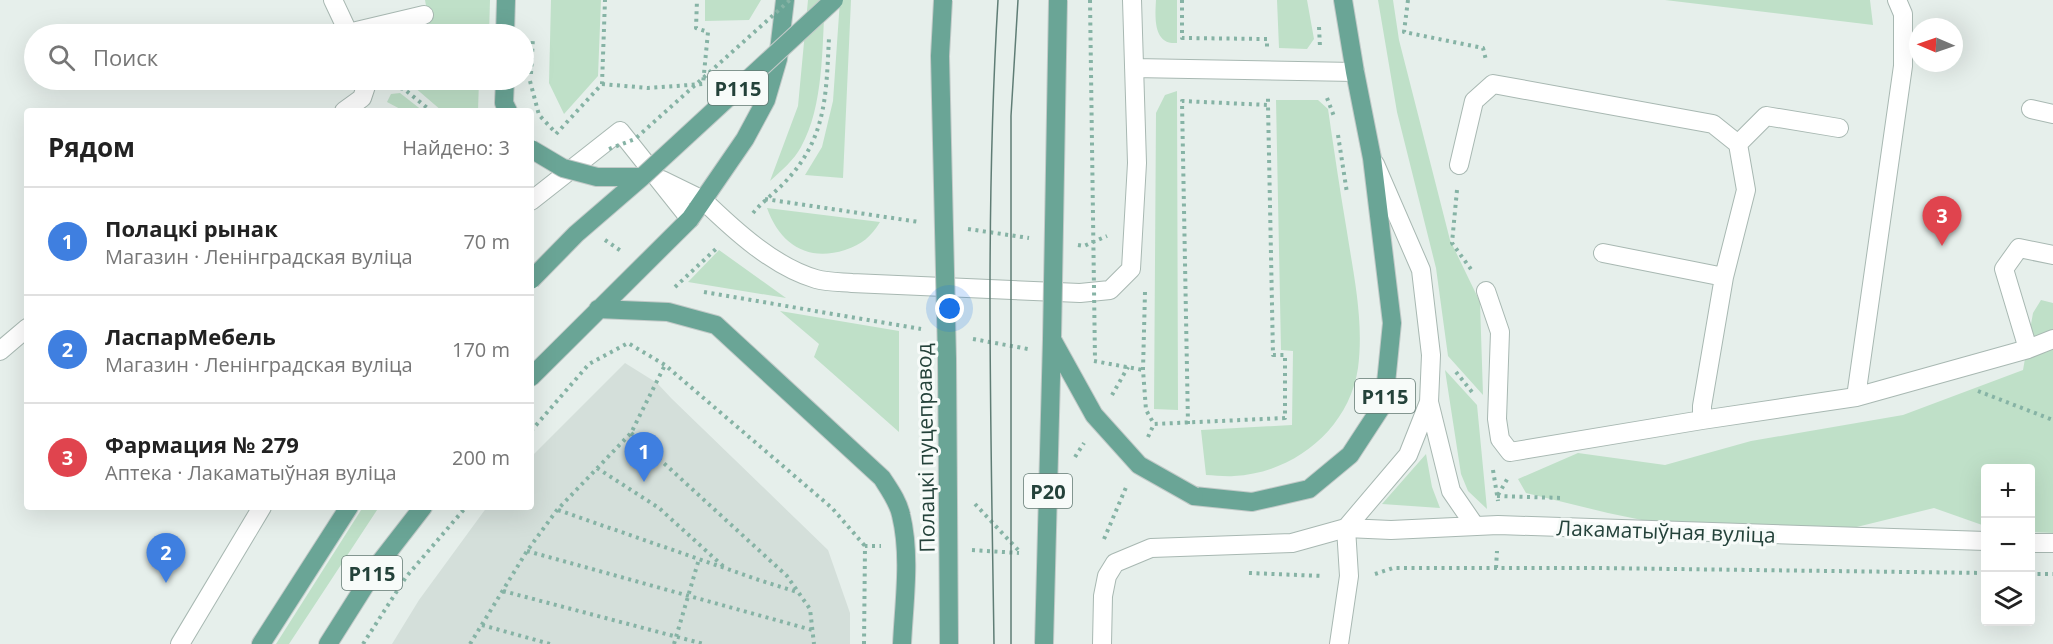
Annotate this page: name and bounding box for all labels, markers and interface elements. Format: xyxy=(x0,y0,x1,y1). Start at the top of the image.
north arrow xyxy=(1909,18,1963,72)
search box xyxy=(24,24,534,90)
icon: search xyxy=(45,41,78,74)
text: Поиск xyxy=(93,42,158,72)
road number: Р115 xyxy=(708,71,768,105)
text: Рядом xyxy=(48,129,135,165)
text: Найдено: 3 xyxy=(402,134,510,161)
pin: 3 xyxy=(1922,196,1962,246)
text: Полацкі рынак xyxy=(105,213,278,243)
text: 1 xyxy=(62,228,73,255)
text: 70 m xyxy=(463,228,510,255)
text: Магазин · Ленінградская вуліца xyxy=(105,243,413,270)
your location xyxy=(935,294,964,323)
text: ЛаспарМебель xyxy=(105,321,276,351)
text: 2 xyxy=(62,336,73,363)
text: 170 m xyxy=(452,336,510,363)
street label: Полацкі пуцеправод xyxy=(909,343,941,553)
text: Магазин · Ленінградская вуліца xyxy=(105,351,413,378)
road number: Р115 xyxy=(1355,379,1415,413)
text: Фармация № 279 xyxy=(105,429,299,459)
pin: 1 xyxy=(624,432,664,482)
text: 3 xyxy=(62,444,73,471)
text: 200 m xyxy=(452,444,510,471)
text: Аптека · Лакаматыўная вуліца xyxy=(105,459,397,486)
map controls xyxy=(1981,464,2035,626)
button: + xyxy=(1981,464,2035,518)
road number: Р20 xyxy=(1024,474,1072,508)
street label: Лакаматыўная вуліца xyxy=(1556,513,1776,549)
button: − xyxy=(1981,518,2035,572)
pin: 2 xyxy=(146,534,186,583)
road number: Р115 xyxy=(342,556,402,590)
button: layers xyxy=(1981,572,2035,626)

